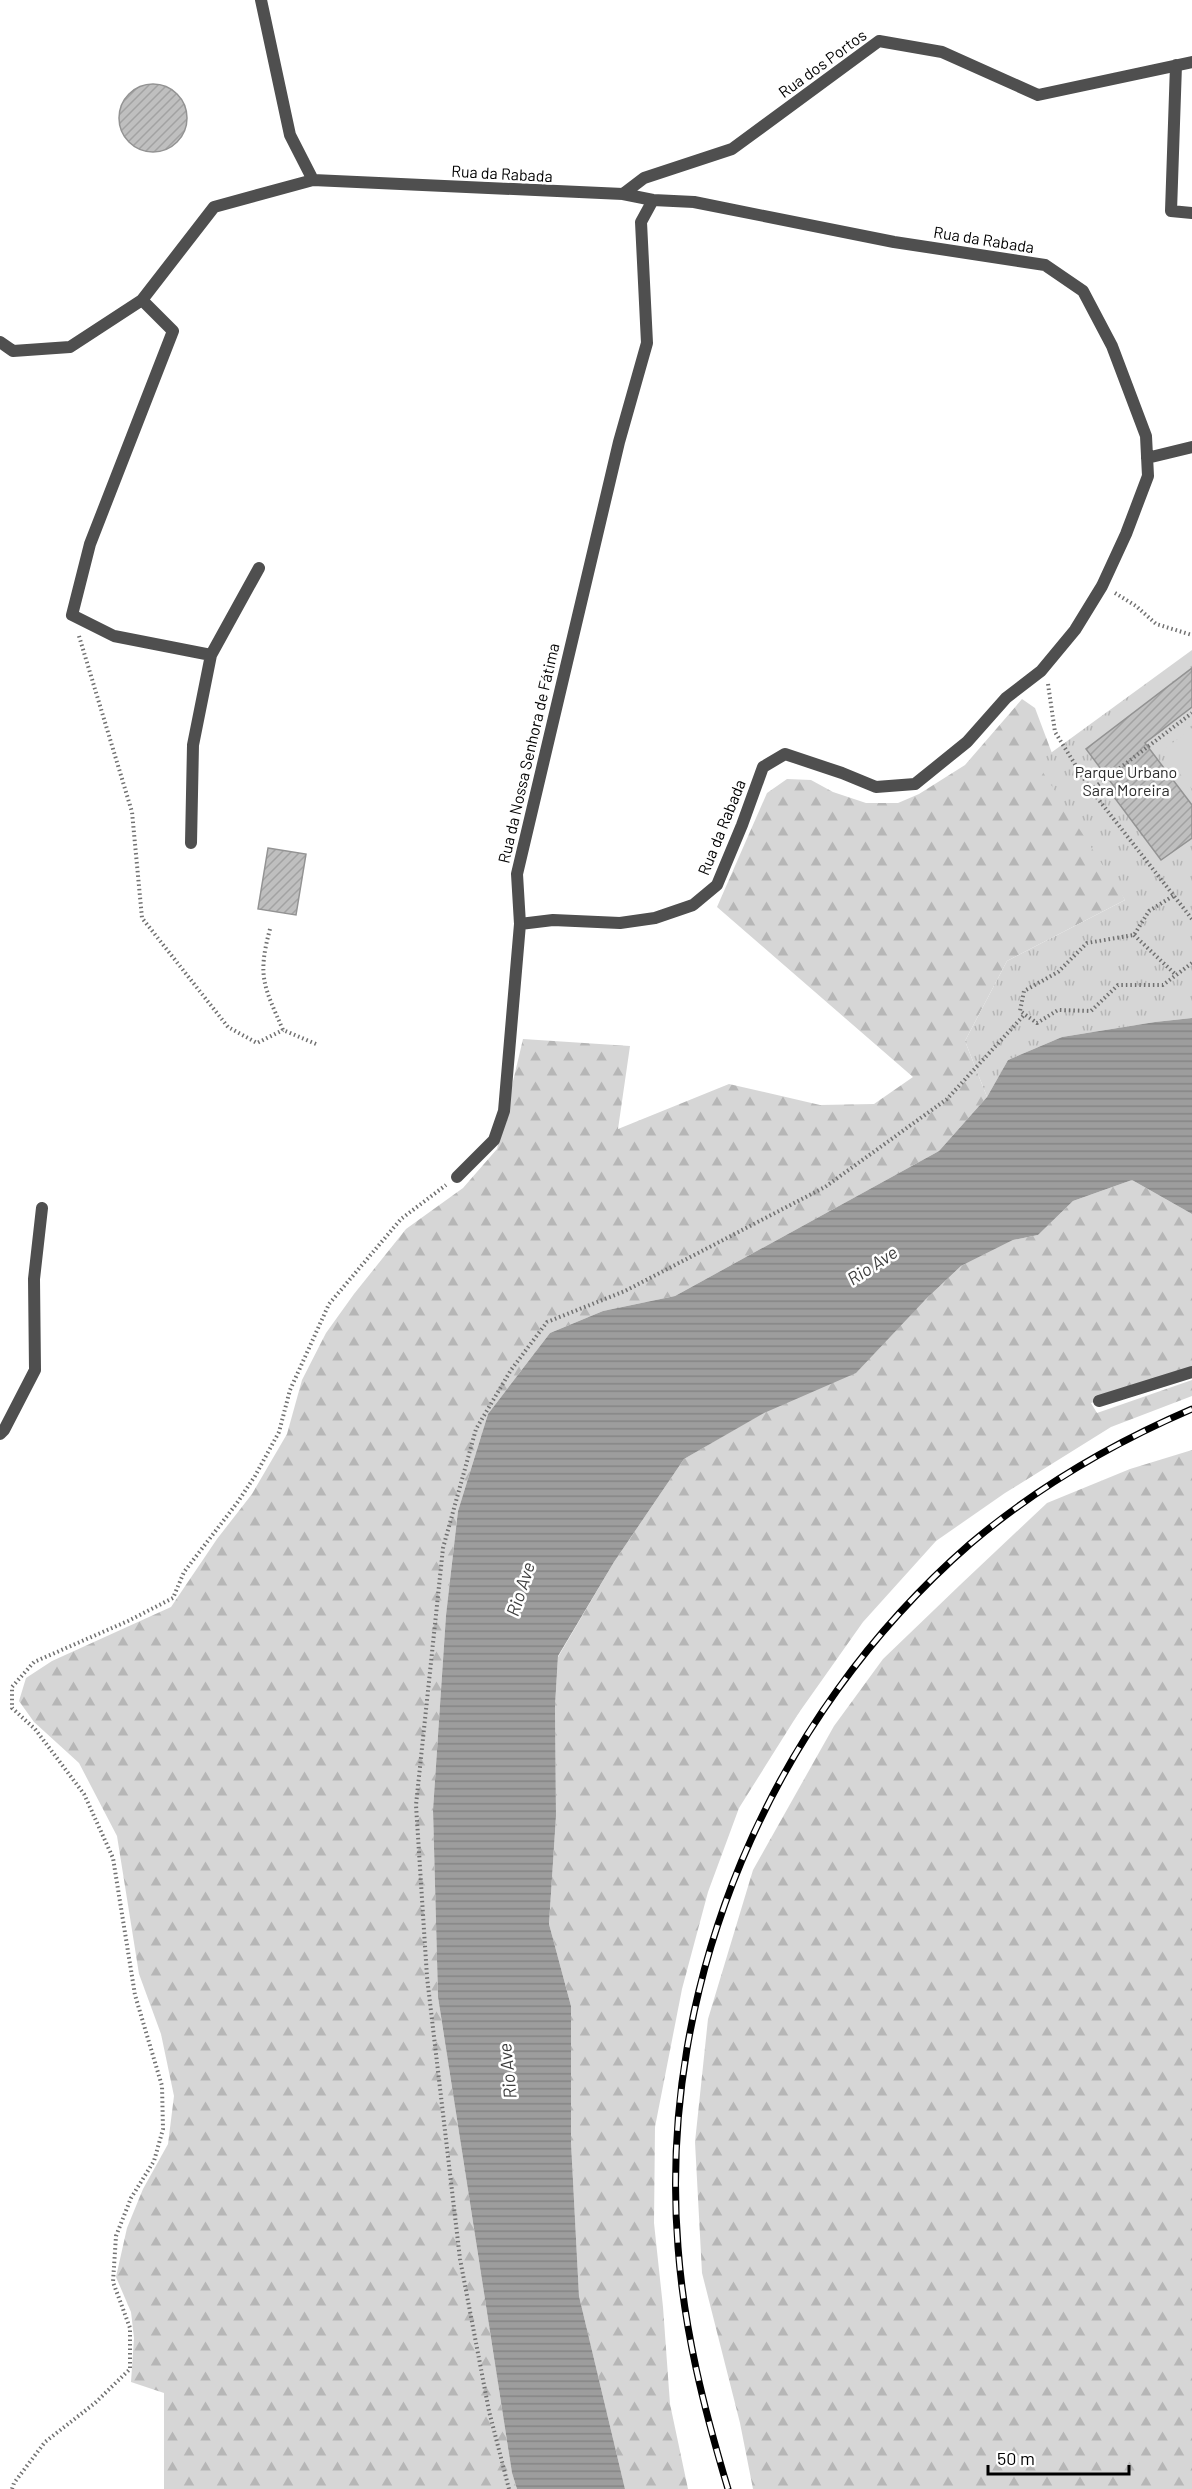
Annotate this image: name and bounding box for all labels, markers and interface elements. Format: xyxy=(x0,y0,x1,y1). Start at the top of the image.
street label: Rua dos Portos xyxy=(774,25,870,101)
street label: Rua da Rabada xyxy=(451,161,553,185)
street label: Rua da Rabada xyxy=(932,222,1036,256)
street label: Rua da Nossa Senhora de Fátima xyxy=(493,641,563,865)
park label: Parque Urbano Sara Moreira xyxy=(1075,762,1177,799)
street label: Rua da Rabada xyxy=(693,776,749,878)
water label: Rio Ave xyxy=(843,1241,901,1289)
water label: Rio Ave xyxy=(501,1559,539,1619)
water label: Rio Ave xyxy=(493,2042,521,2100)
scale bar xyxy=(988,2438,1129,2476)
text: 50 m xyxy=(997,2447,1035,2469)

